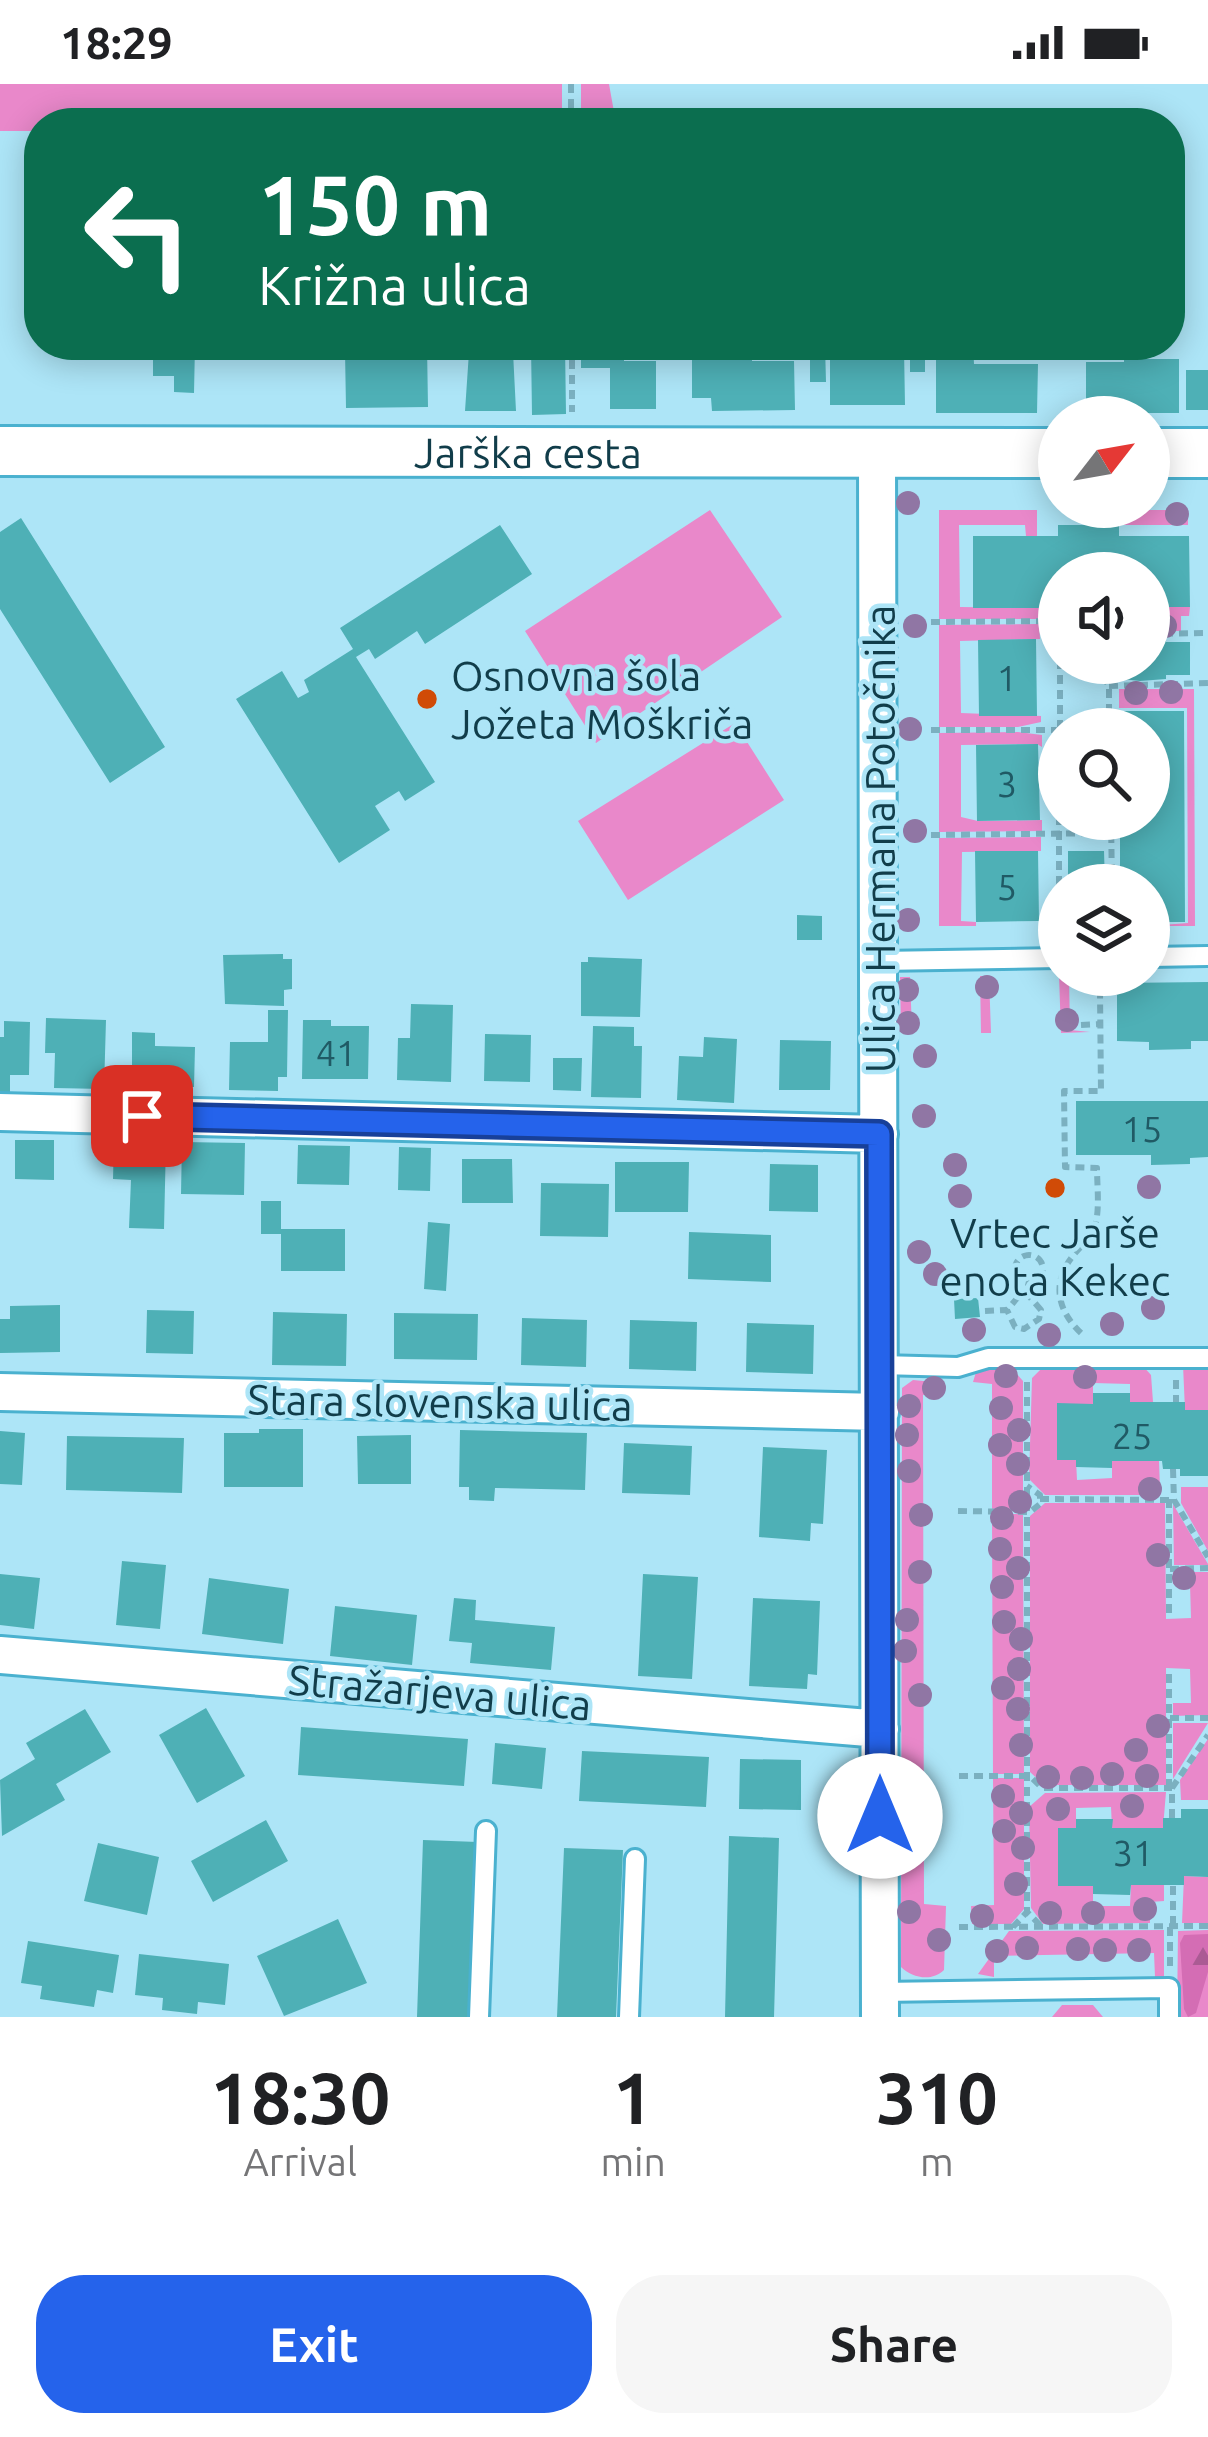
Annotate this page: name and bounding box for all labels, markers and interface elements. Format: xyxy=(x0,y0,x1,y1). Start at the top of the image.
text: 18:29 xyxy=(60,17,173,68)
icon: left xyxy=(60,156,216,312)
text: 150 m xyxy=(258,157,492,251)
text: Križna ulica xyxy=(258,255,531,315)
north arrow xyxy=(1038,396,1170,528)
map controls xyxy=(1038,396,1170,996)
street label: Jarška cesta xyxy=(414,428,642,476)
button: sound xyxy=(1038,552,1170,684)
street label: Ulica Hermana Potočnika xyxy=(856,605,903,1073)
place label: Osnovna šola Jožeta Moškriča xyxy=(451,652,753,747)
house number: 1 xyxy=(997,657,1017,698)
marker: Osnovna šola Jožeta Moškriča xyxy=(414,686,440,712)
button: search xyxy=(1038,708,1170,840)
house number: 3 xyxy=(997,763,1017,804)
button: layers xyxy=(1038,864,1170,996)
house number: 5 xyxy=(997,866,1017,907)
house number: 41 xyxy=(316,1032,356,1073)
pin xyxy=(91,1065,193,1167)
icon: arrive xyxy=(109,1083,175,1149)
house number: 15 xyxy=(1122,1108,1162,1149)
marker: Vrtec Jarše enota Kekec xyxy=(1042,1175,1068,1201)
place label: Vrtec Jarše enota Kekec xyxy=(940,1209,1170,1304)
street label: Stara slovenska ulica xyxy=(247,1375,633,1429)
house number: 25 xyxy=(1112,1415,1152,1456)
street label: Stražarjeva ulica xyxy=(287,1655,593,1729)
position arrow xyxy=(817,1753,943,1879)
house number: 31 xyxy=(1113,1832,1153,1873)
text: 18:30 xyxy=(210,2057,390,2138)
text: 1 xyxy=(613,2057,653,2138)
text: 310 xyxy=(876,2057,998,2138)
text: Arrival xyxy=(243,2140,357,2183)
text: min xyxy=(600,2140,666,2183)
text: m xyxy=(920,2140,954,2183)
button: Exit xyxy=(36,2275,592,2413)
button: Share xyxy=(616,2275,1172,2413)

